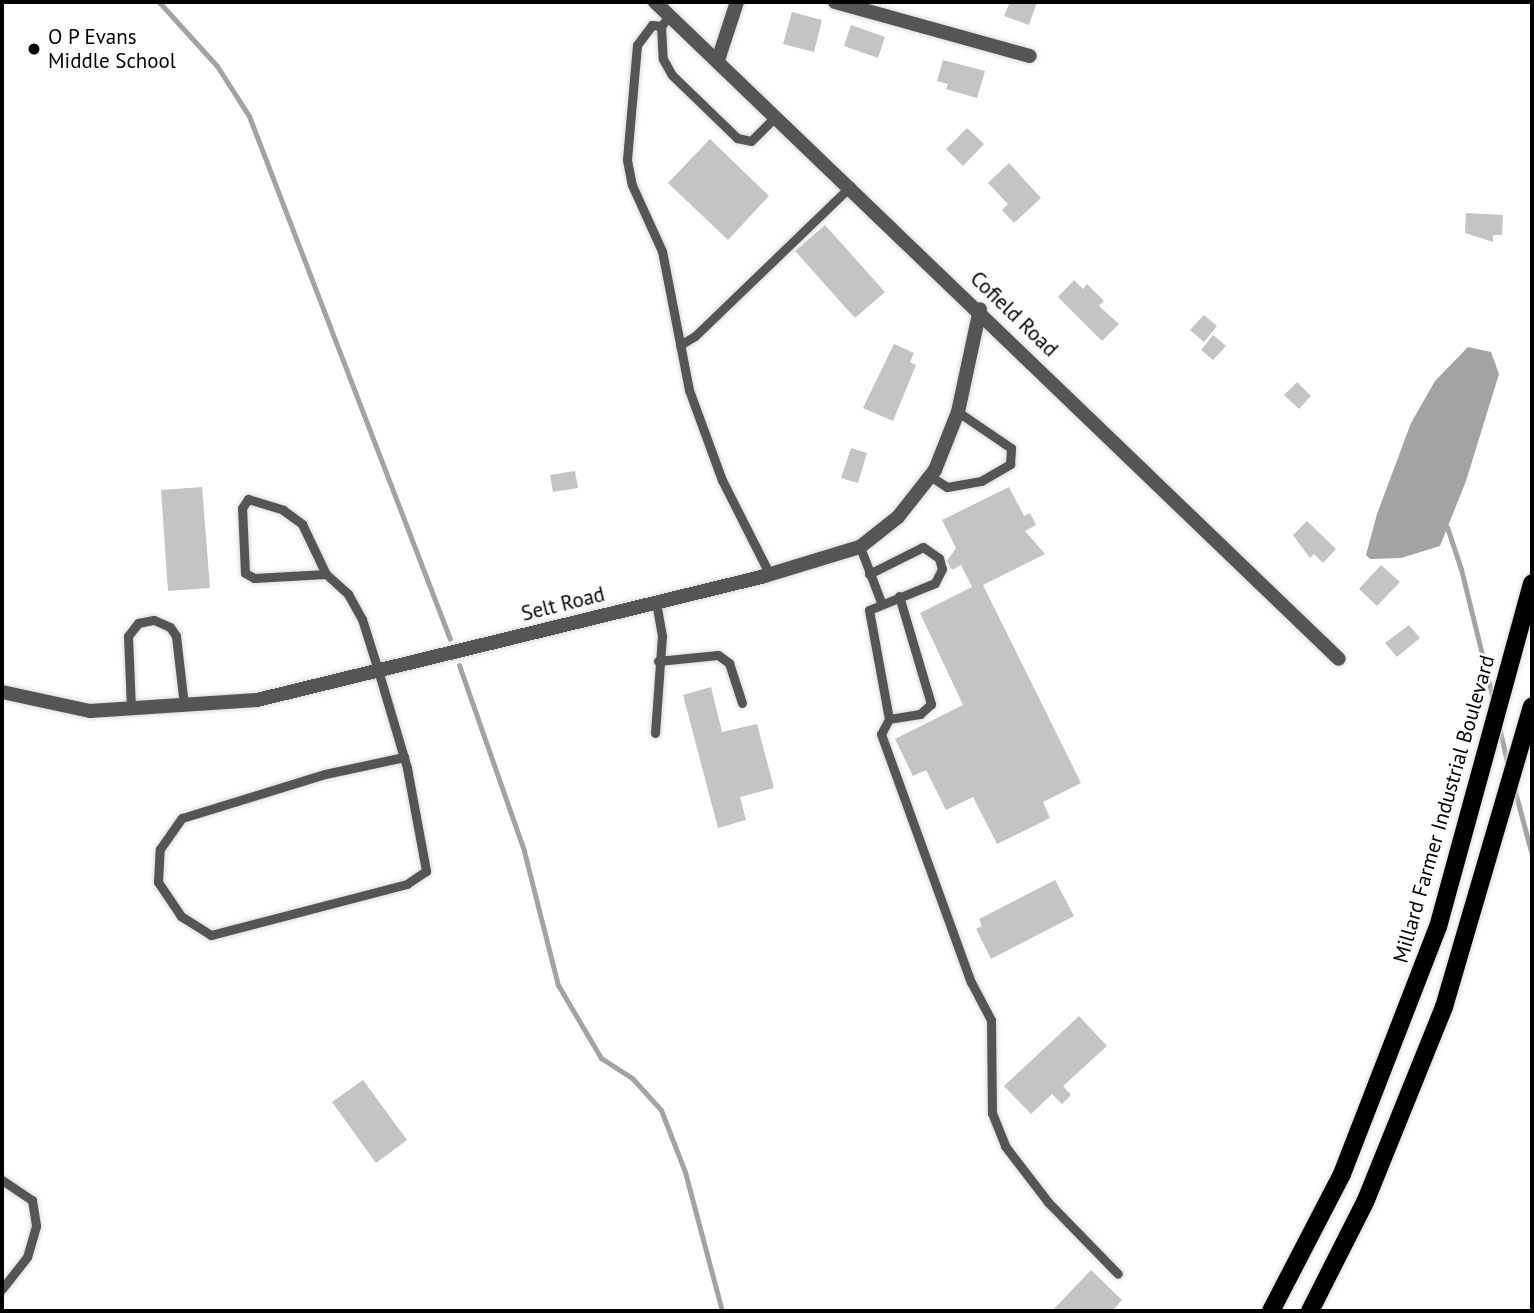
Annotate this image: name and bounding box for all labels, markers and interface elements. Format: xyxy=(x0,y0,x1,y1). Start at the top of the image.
place label: O P Evans Middle School xyxy=(48,24,176,74)
marker: O P Evans Middle School xyxy=(26,41,42,57)
street label: Cofield Road xyxy=(965,266,1063,362)
street label: Selt Road xyxy=(519,581,607,627)
street label: Millard Farmer Industrial Boulevard xyxy=(1388,652,1500,966)

